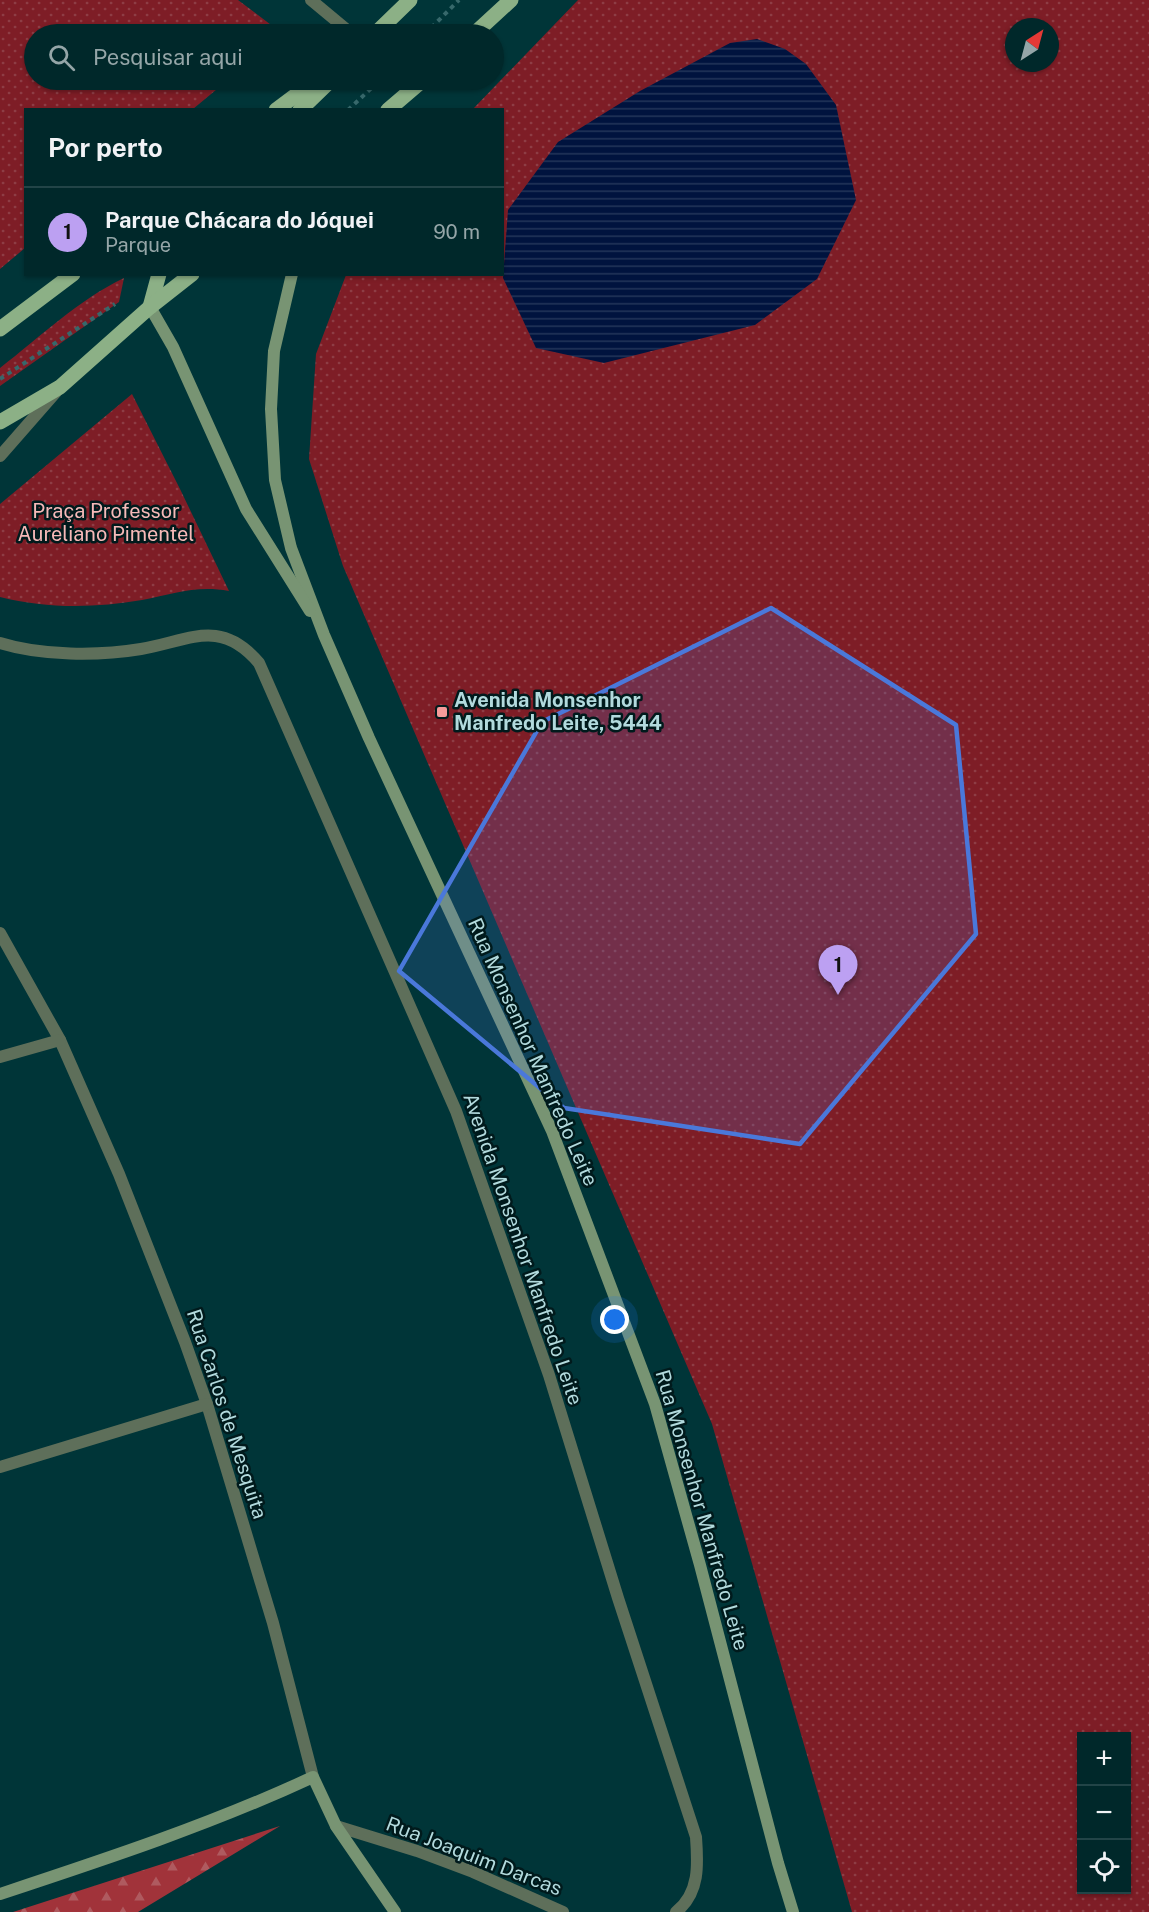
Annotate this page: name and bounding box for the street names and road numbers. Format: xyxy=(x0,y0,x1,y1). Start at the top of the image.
street label: Rua Monsenhor Manfredo Leite xyxy=(463,914,603,1190)
street label: Avenida Monsenhor Manfredo Leite xyxy=(458,1090,588,1408)
street label: Rua Carlos de Mesquita xyxy=(182,1306,272,1522)
street label: Rua Monsenhor Manfredo Leite xyxy=(650,1367,754,1653)
street label: Rua Joaquim Darcas xyxy=(383,1811,565,1901)

